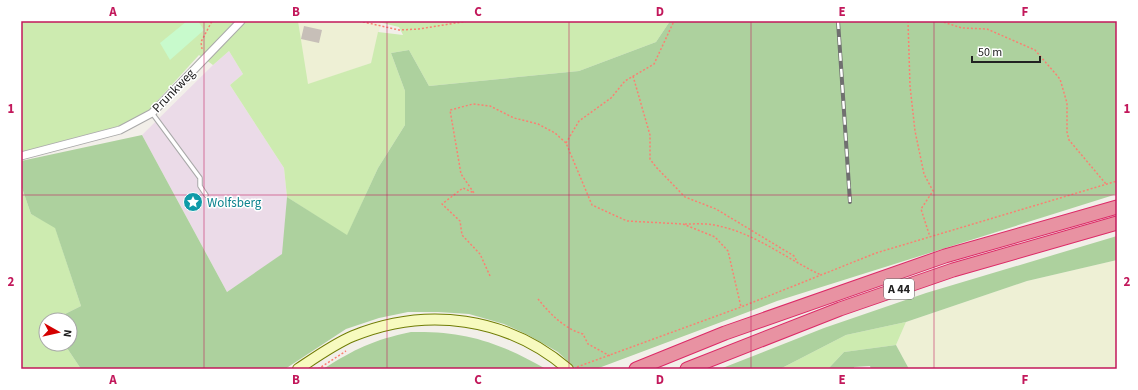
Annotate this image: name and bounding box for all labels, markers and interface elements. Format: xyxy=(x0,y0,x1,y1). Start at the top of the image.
text: A xyxy=(108,3,117,21)
text: B xyxy=(292,3,300,21)
text: C xyxy=(474,3,482,21)
text: D xyxy=(656,3,664,21)
text: E xyxy=(838,3,846,21)
text: F xyxy=(1022,3,1029,21)
scale bar xyxy=(972,38,1040,64)
text: 50 m xyxy=(978,44,1002,61)
street label: Prunkweg xyxy=(148,64,199,117)
text: 1 xyxy=(8,100,15,118)
text: 1 xyxy=(1124,100,1131,118)
place icon: Wolfsberg xyxy=(182,191,204,213)
place label: Wolfsberg xyxy=(207,194,262,212)
text: 2 xyxy=(8,273,15,291)
text: 2 xyxy=(1124,273,1131,291)
road number: A 44 xyxy=(884,279,914,299)
north arrow xyxy=(38,312,78,352)
text: N xyxy=(59,329,75,338)
text: A xyxy=(108,371,117,389)
text: B xyxy=(292,371,300,389)
text: C xyxy=(474,371,482,389)
text: D xyxy=(656,371,664,389)
text: E xyxy=(838,371,846,389)
text: F xyxy=(1022,371,1029,389)

